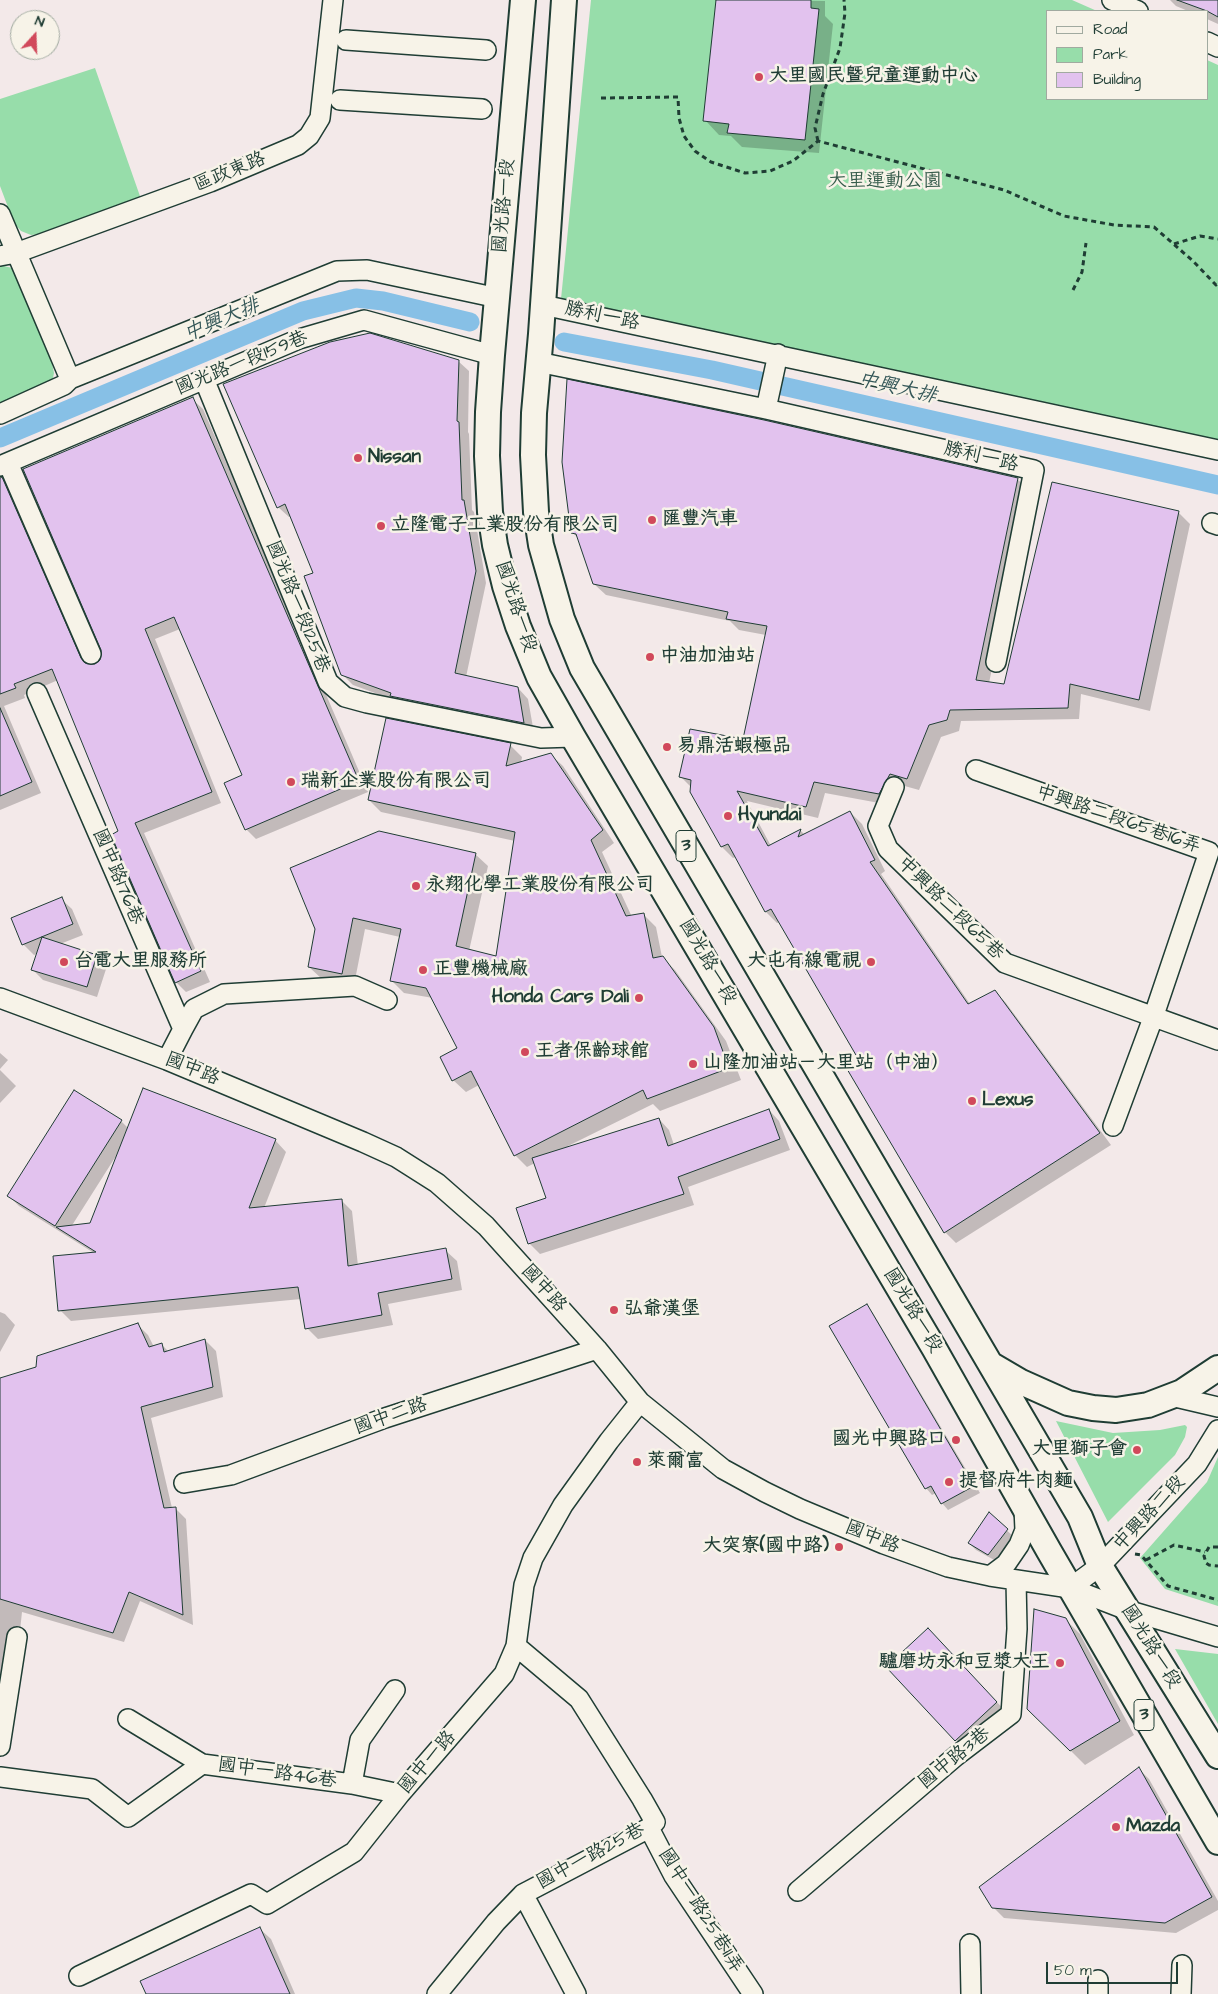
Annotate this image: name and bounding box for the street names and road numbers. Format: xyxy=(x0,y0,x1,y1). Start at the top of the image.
street label: 區政東路 xyxy=(190,148,270,198)
street label: 國光路一段 xyxy=(490,158,520,254)
street label: 勝利一路 xyxy=(562,298,642,336)
street label: 國光路一段159巷 xyxy=(173,327,311,401)
street label: 勝利一路 xyxy=(941,438,1021,478)
street label: 國光路一段125巷 xyxy=(260,537,334,677)
street label: 國光路一段 xyxy=(489,558,541,656)
street label: 中興路二段65巷16弄 xyxy=(1033,781,1203,859)
street label: 國中路176巷 xyxy=(87,826,147,928)
road number: 3 xyxy=(676,830,696,861)
street label: 中興路二段65巷 xyxy=(892,852,1008,966)
street label: 國光路一段 xyxy=(673,915,741,1009)
street label: 國中路 xyxy=(161,1049,223,1091)
street label: 國中路 xyxy=(515,1260,571,1318)
street label: 國光路一段 xyxy=(878,1264,946,1358)
street label: 國中二路 xyxy=(351,1394,431,1440)
street label: 中興路二段 xyxy=(1109,1471,1191,1557)
street label: 國中路 xyxy=(841,1517,903,1559)
street label: 國光路一段 xyxy=(1115,1601,1185,1693)
road number: 3 xyxy=(1134,1700,1154,1730)
street label: 國中路3巷 xyxy=(915,1723,995,1795)
street label: 國中一路 xyxy=(394,1727,462,1799)
street label: 國中一路46巷 xyxy=(216,1754,338,1794)
street label: 國中一路25巷 xyxy=(533,1819,649,1895)
street label: 國中一路25巷11弄 xyxy=(652,1844,748,1978)

